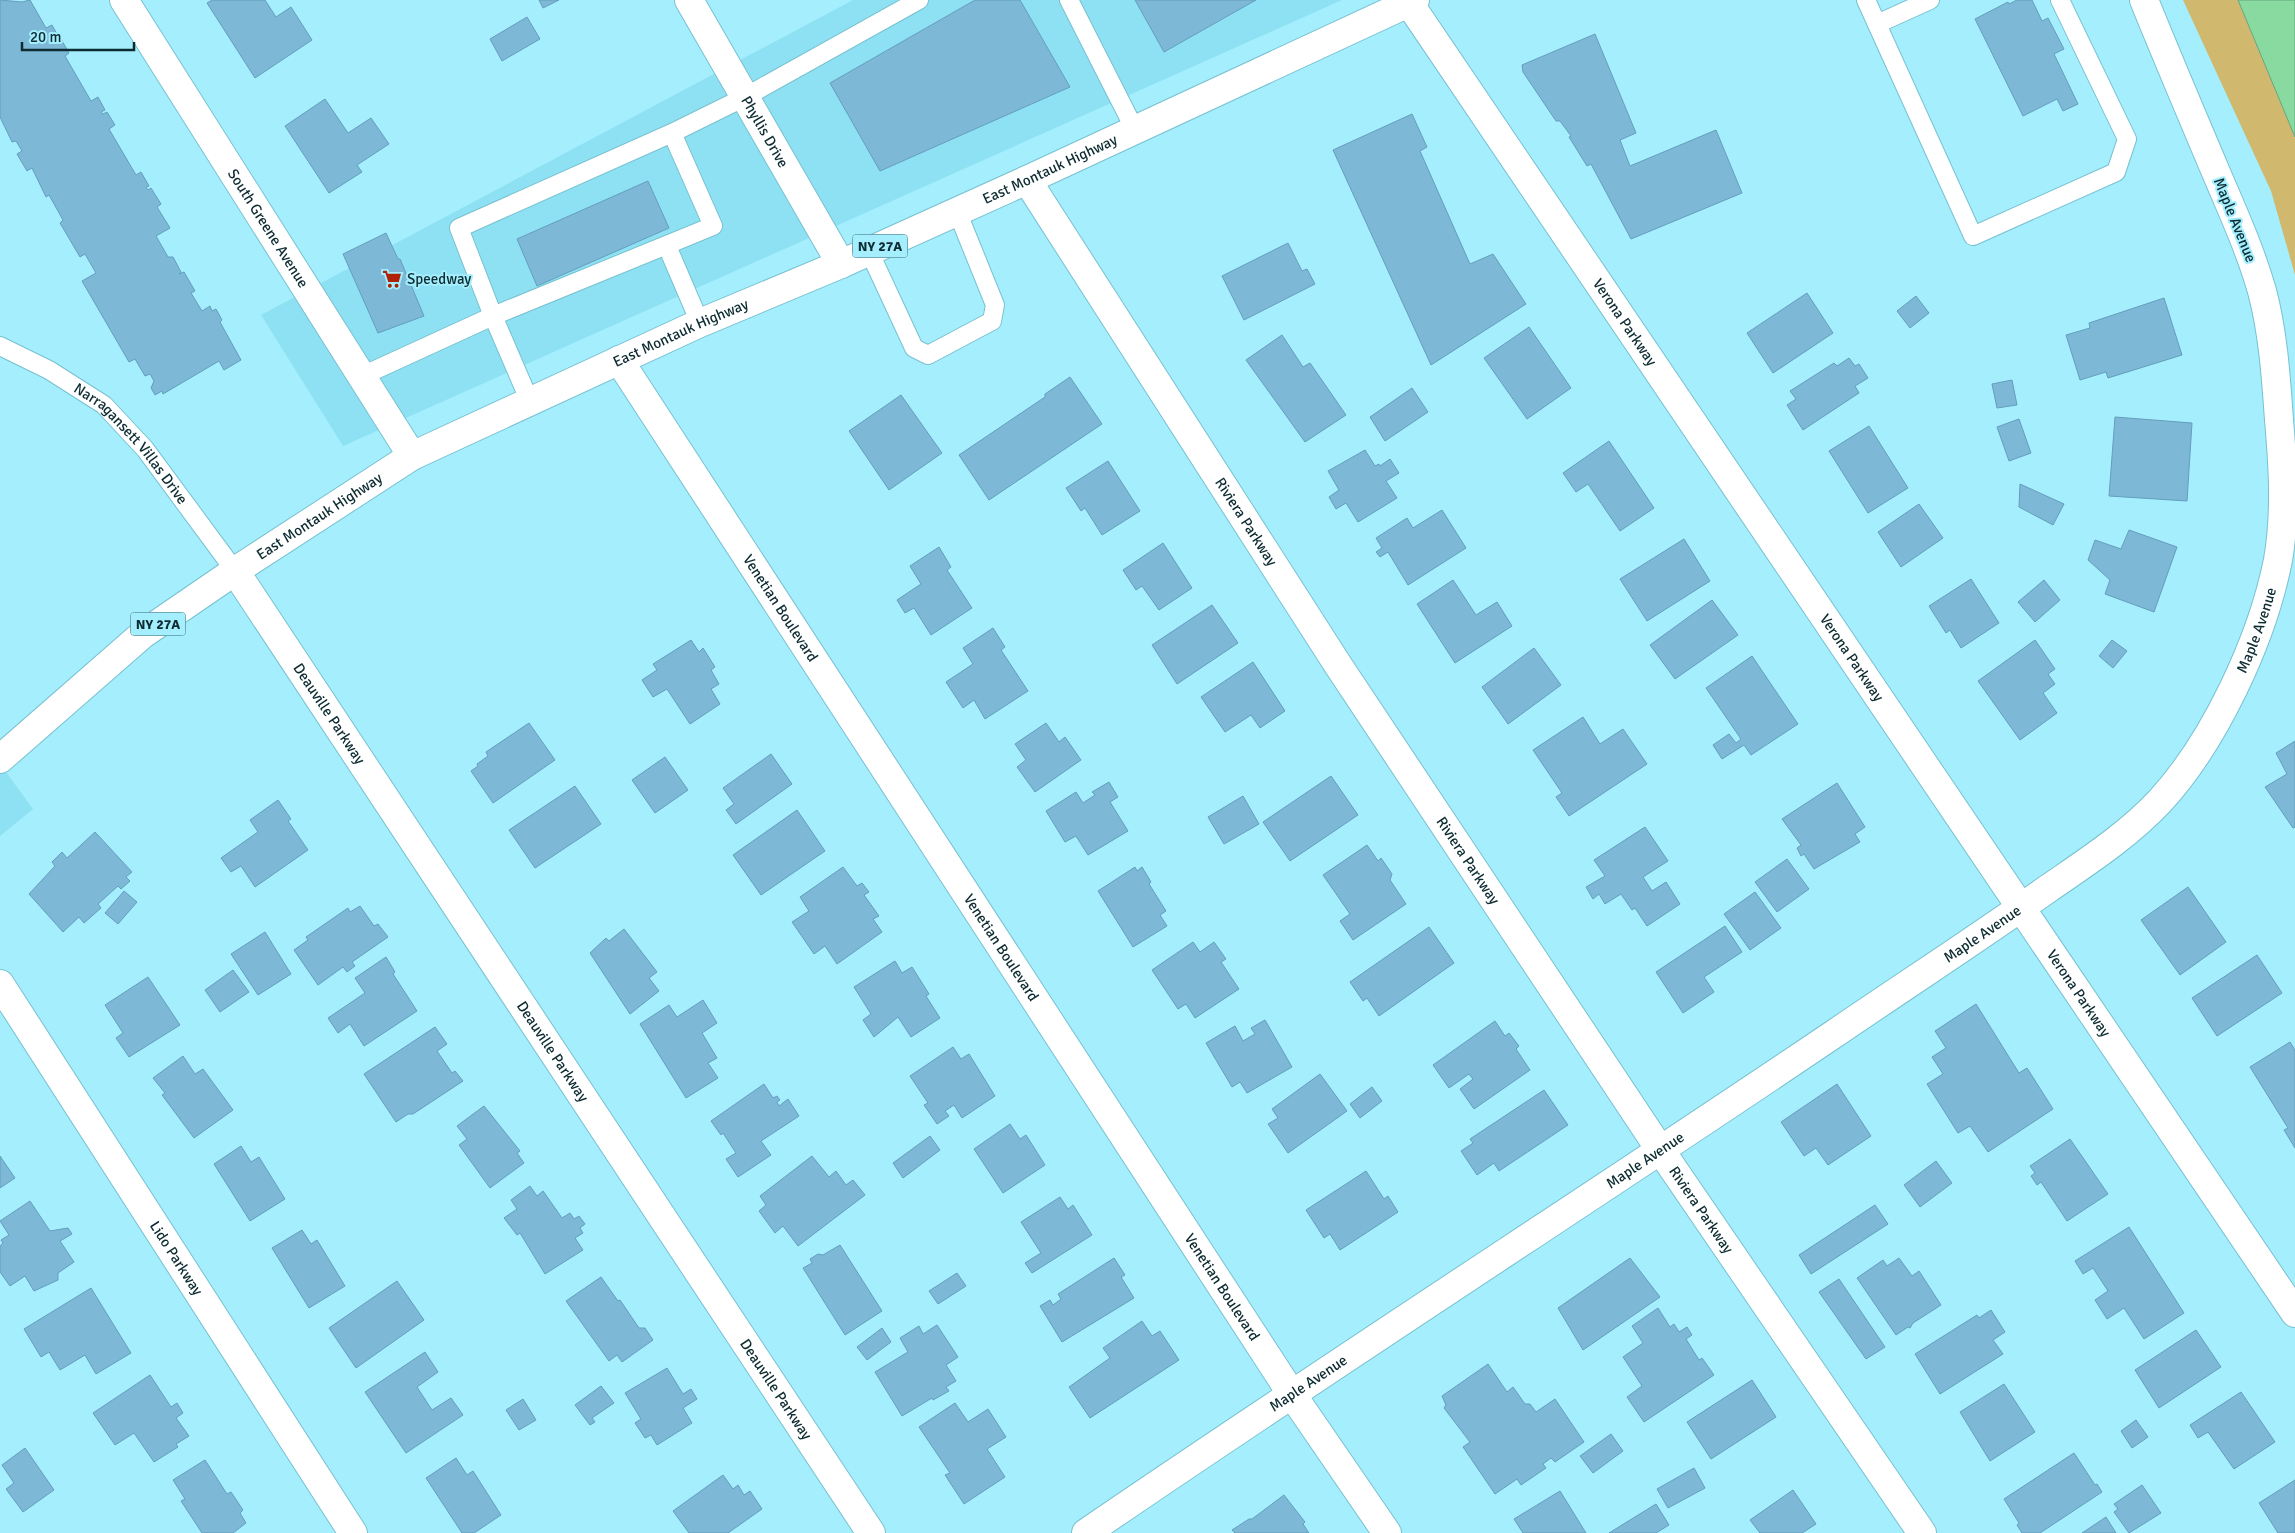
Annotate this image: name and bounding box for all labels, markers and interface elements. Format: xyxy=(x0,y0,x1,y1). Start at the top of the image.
scale bar xyxy=(22,20,135,52)
text: 20 m xyxy=(30,28,61,46)
street label: Phyllis Drive xyxy=(737,93,792,171)
street label: East Montauk Highway xyxy=(980,130,1120,208)
street label: South Greene Avenue xyxy=(224,166,312,291)
street label: Maple Avenue xyxy=(2210,175,2260,265)
road number: NY 27A xyxy=(852,235,908,258)
supermarket icon: Speedway xyxy=(381,268,403,290)
place label: Speedway xyxy=(407,270,471,288)
street label: Verona Parkway xyxy=(1589,275,1661,369)
street label: East Montauk Highway xyxy=(610,295,751,371)
street label: Narragansett Villas Drive xyxy=(71,379,192,508)
street label: East Montauk Highway xyxy=(253,469,386,564)
street label: Riviera Parkway xyxy=(1211,474,1281,569)
street label: Venetian Boulevard xyxy=(739,551,822,665)
street label: Maple Avenue xyxy=(2233,585,2280,676)
street label: Verona Parkway xyxy=(1816,611,1888,705)
road number: NY 27A xyxy=(130,612,186,636)
street label: Deauville Parkway xyxy=(290,660,369,767)
street label: Riviera Parkway xyxy=(1432,813,1504,908)
street label: Venetian Boulevard xyxy=(960,891,1043,1005)
street label: Maple Avenue xyxy=(1940,901,2024,967)
street label: Verona Parkway xyxy=(2043,946,2115,1040)
street label: Deauville Parkway xyxy=(513,998,592,1105)
street label: Maple Avenue xyxy=(1603,1128,1687,1193)
street label: Riviera Parkway xyxy=(1665,1163,1737,1257)
street label: Lido Parkway xyxy=(146,1218,207,1299)
street label: Venetian Boulevard xyxy=(1181,1230,1264,1344)
street label: Deauville Parkway xyxy=(736,1336,816,1443)
street label: Maple Avenue xyxy=(1266,1351,1351,1416)

